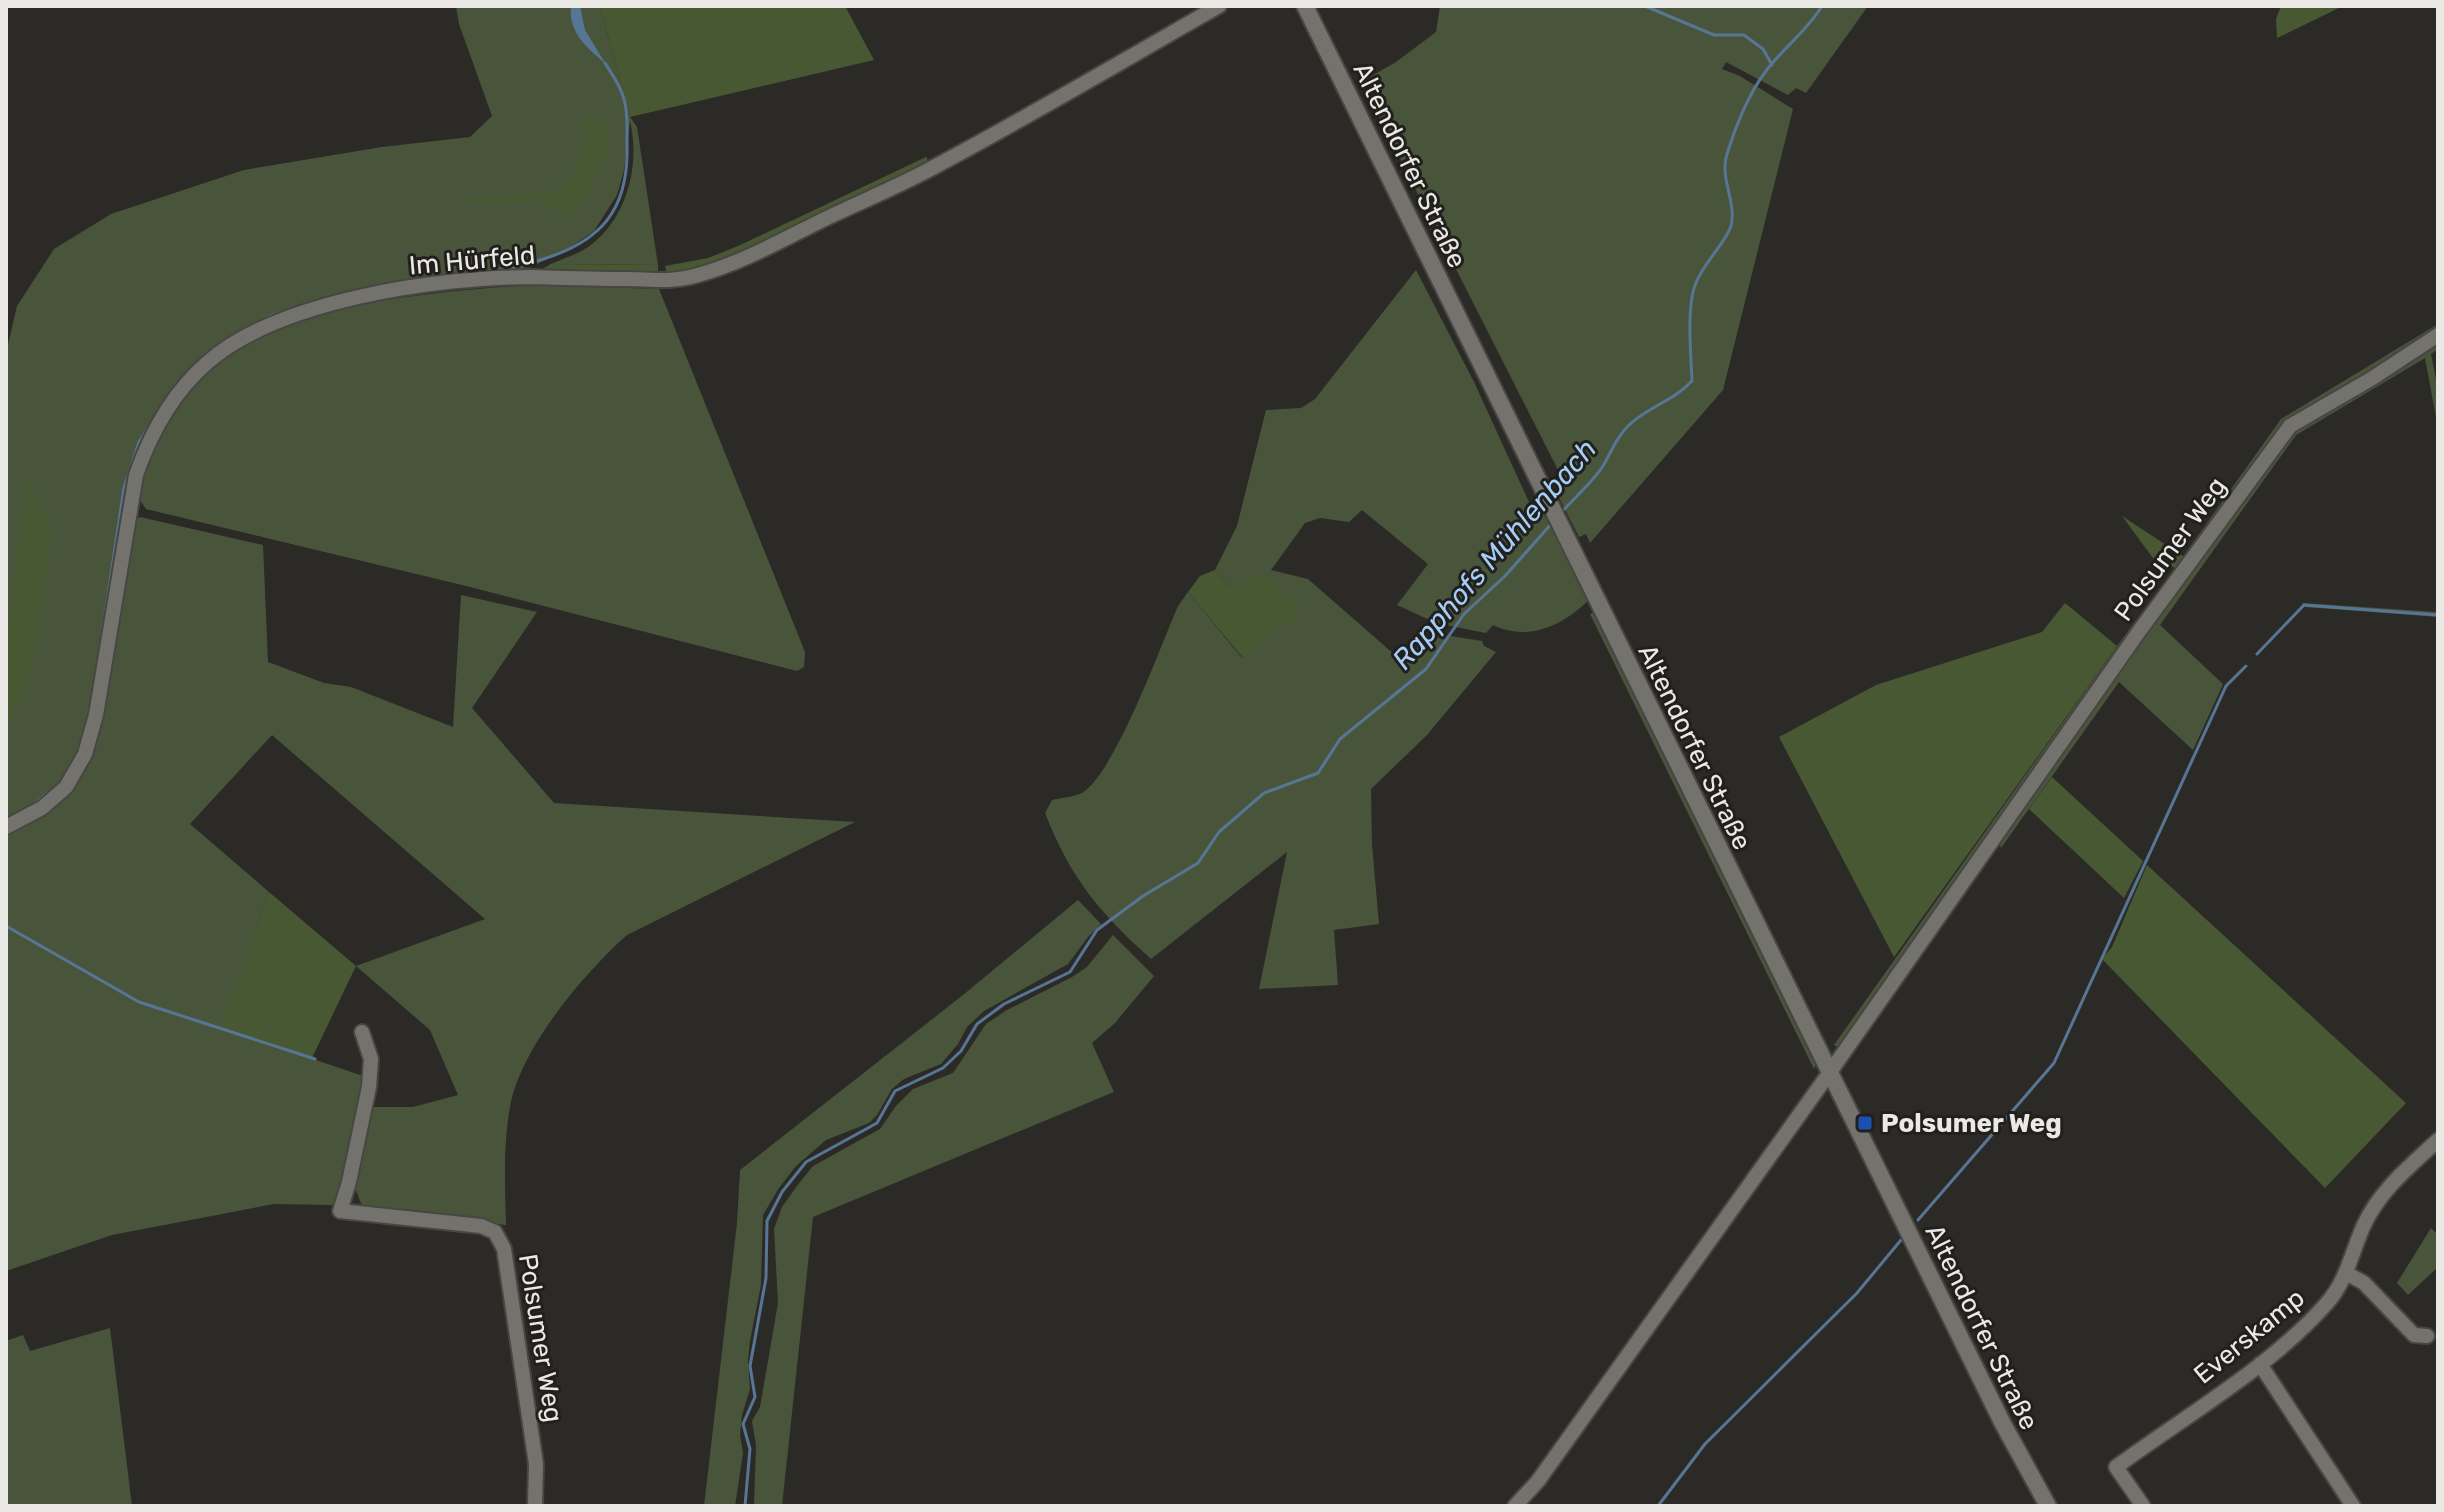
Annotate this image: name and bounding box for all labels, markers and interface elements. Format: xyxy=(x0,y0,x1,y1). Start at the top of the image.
street label: Altendorfer Straße xyxy=(1346,57,1473,273)
street label: Im Hürfeld xyxy=(408,240,537,281)
water label: Rapphofs Mühlenbach xyxy=(1385,433,1603,676)
street label: Polsumer Weg xyxy=(2108,471,2233,627)
street label: Altendorfer Straße xyxy=(1631,639,1758,855)
place label: Polsumer Weg xyxy=(1881,1108,2062,1139)
marker: Polsumer Weg xyxy=(1856,1114,1874,1132)
street label: Altendorfer Straße xyxy=(1918,1219,2045,1435)
street label: Polsumer Weg xyxy=(512,1252,569,1424)
street label: Everskamp xyxy=(2188,1282,2311,1390)

